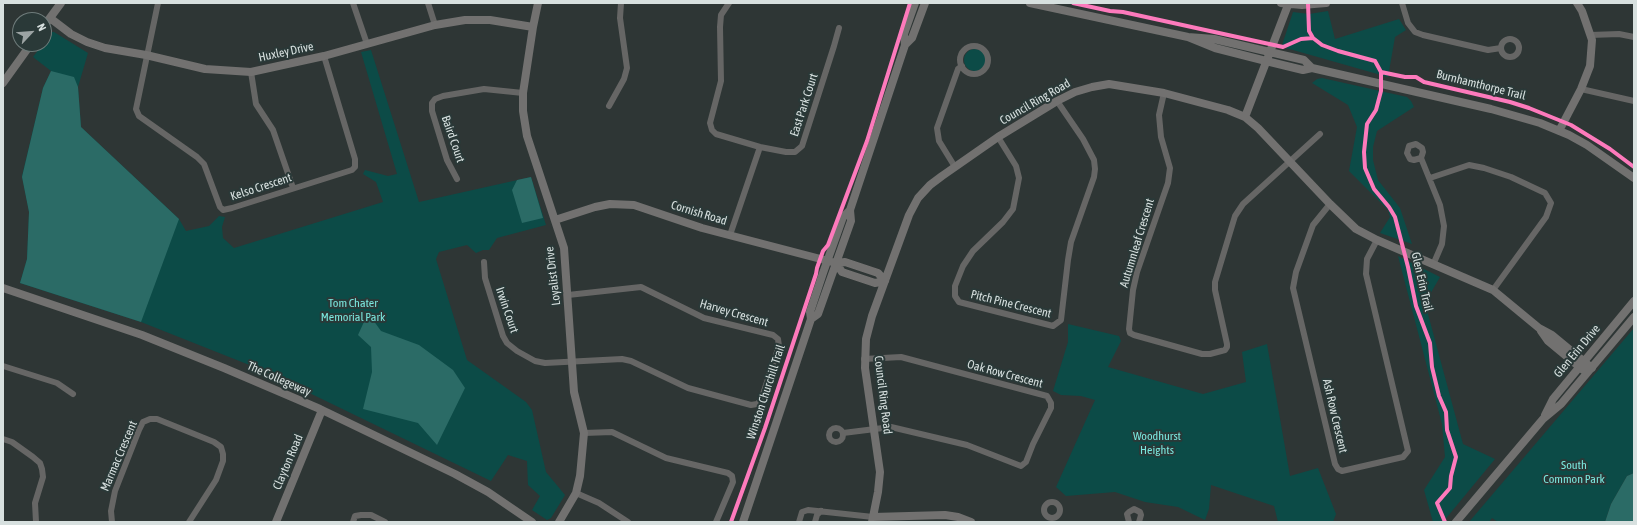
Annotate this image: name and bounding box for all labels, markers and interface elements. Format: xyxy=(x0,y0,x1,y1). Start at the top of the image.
north arrow xyxy=(12,12,52,52)
text: N xyxy=(35,22,49,33)
street label: Huxley Drive xyxy=(257,39,315,65)
street label: Burnhamthorpe Trail xyxy=(1435,67,1527,103)
street label: East Park Court xyxy=(787,72,821,138)
street label: Council Ring Road xyxy=(997,76,1073,128)
street label: Baird Court xyxy=(438,114,468,164)
street label: Kelso Crescent xyxy=(229,170,293,204)
street label: Autumnleaf Crescent xyxy=(1117,197,1157,289)
street label: Cornish Road xyxy=(669,198,729,228)
street label: Loyalist Drive xyxy=(542,246,564,306)
street label: Glen Erin Trail xyxy=(1408,251,1436,313)
street label: Irwin Court xyxy=(492,285,522,335)
street label: Pitch Pine Crescent xyxy=(969,287,1053,321)
park label: Tom Chater Memorial Park xyxy=(321,296,385,324)
street label: Harvey Crescent xyxy=(698,296,770,330)
street label: Glen Erin Drive xyxy=(1551,322,1603,380)
street label: Winston Churchill Trail xyxy=(744,343,788,441)
street label: Council Ring Road xyxy=(871,355,895,435)
street label: Oak Row Crescent xyxy=(966,357,1044,391)
street label: The Collegeway xyxy=(245,358,313,400)
street label: Ash Row Crescent xyxy=(1319,378,1351,454)
street label: Marmac Crescent xyxy=(98,419,140,493)
park label: Woodhurst Heights xyxy=(1133,429,1181,457)
street label: Clayton Road xyxy=(270,432,306,492)
park label: South Common Park xyxy=(1543,458,1605,486)

